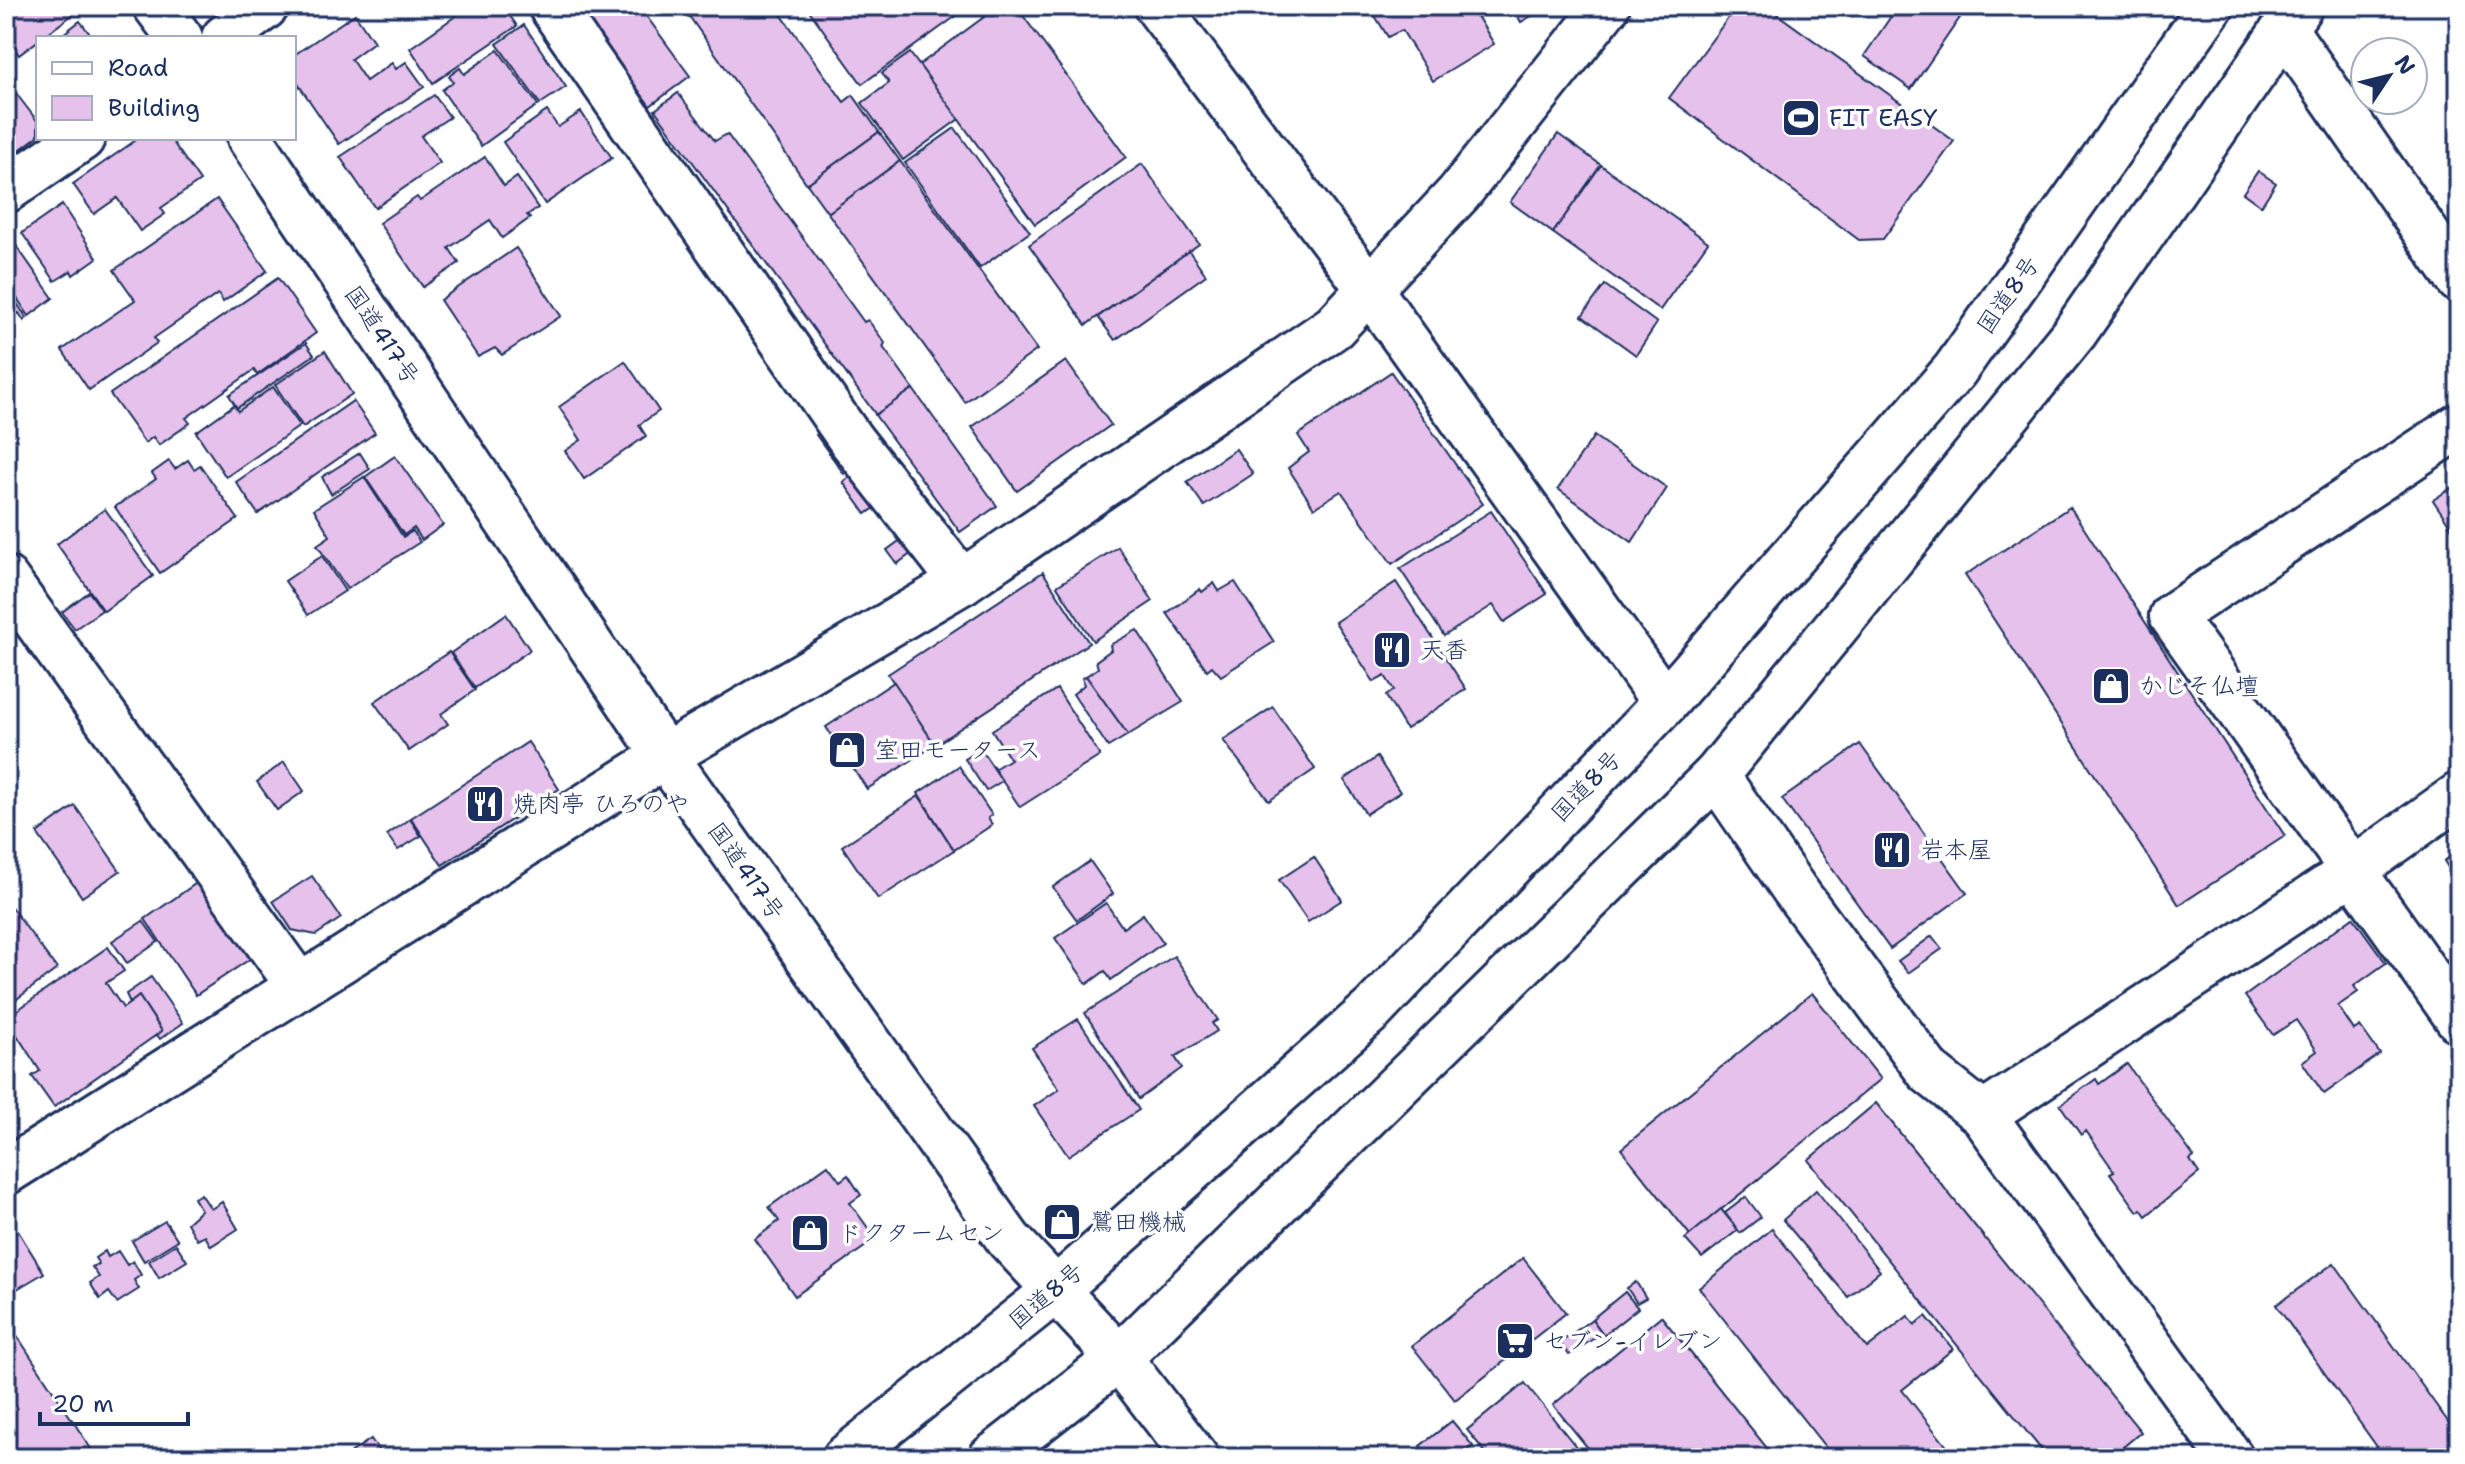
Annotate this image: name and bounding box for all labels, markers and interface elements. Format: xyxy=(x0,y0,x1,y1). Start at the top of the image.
legend xyxy=(36,36,296,140)
north arrow xyxy=(2349,36,2429,116)
text: N xyxy=(2388,49,2422,80)
text: Road xyxy=(108,52,168,84)
text: Building xyxy=(108,92,200,124)
sports icon: FIT EASY xyxy=(1780,97,1822,139)
place label: FIT EASY xyxy=(1829,102,1938,134)
street label: 国道8号 xyxy=(1969,249,2047,341)
street label: 国道417号 xyxy=(337,279,427,391)
restaurant icon: 天香 xyxy=(1371,629,1413,671)
place label: 天香 xyxy=(1420,634,1468,666)
shop icon: かじそ仏壇 xyxy=(2090,665,2132,707)
place label: かじそ仏壇 xyxy=(2139,670,2259,702)
shop icon: 室田モータース xyxy=(826,729,868,771)
place label: 室田モータース xyxy=(875,734,1041,766)
street label: 国道8号 xyxy=(1544,743,1628,829)
restaurant icon: 焼肉亭 ひろのや xyxy=(464,783,506,825)
place label: 焼肉亭 ひろのや xyxy=(513,788,689,820)
street label: 国道417号 xyxy=(700,815,792,927)
restaurant icon: 岩本屋 xyxy=(1871,829,1913,871)
place label: 岩本屋 xyxy=(1920,834,1992,866)
shop icon: 鷲田機械 xyxy=(1041,1201,1083,1243)
place label: 鷲田機械 xyxy=(1090,1206,1186,1238)
shop icon: ドクタームセン xyxy=(789,1212,831,1254)
place label: ドクタームセン xyxy=(838,1217,1005,1249)
street label: 国道8号 xyxy=(1002,1255,1090,1337)
supermarket icon: セブン-イレブン xyxy=(1494,1320,1536,1362)
place label: セブン-イレブン xyxy=(1543,1325,1723,1357)
scale bar xyxy=(40,1376,188,1426)
text: 20 m xyxy=(52,1388,114,1420)

